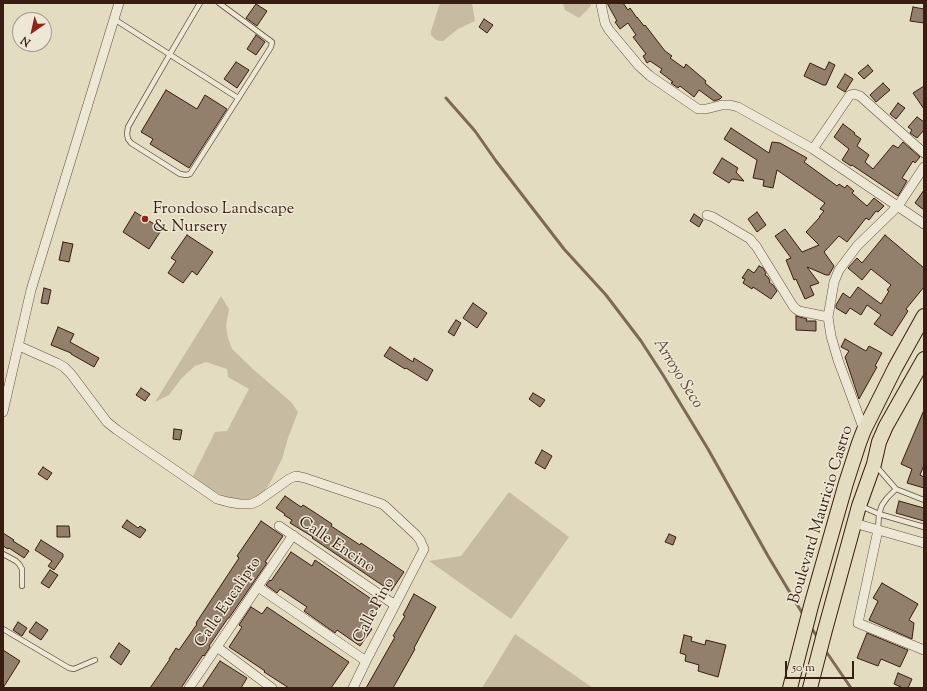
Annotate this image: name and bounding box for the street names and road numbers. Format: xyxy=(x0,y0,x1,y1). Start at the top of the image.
street label: Boulevard Mauricio Castro xyxy=(786,424,858,606)
street label: Calle Encino xyxy=(294,513,378,579)
street label: Calle Eucalipto xyxy=(192,554,266,652)
street label: Calle Pino xyxy=(350,575,400,647)

